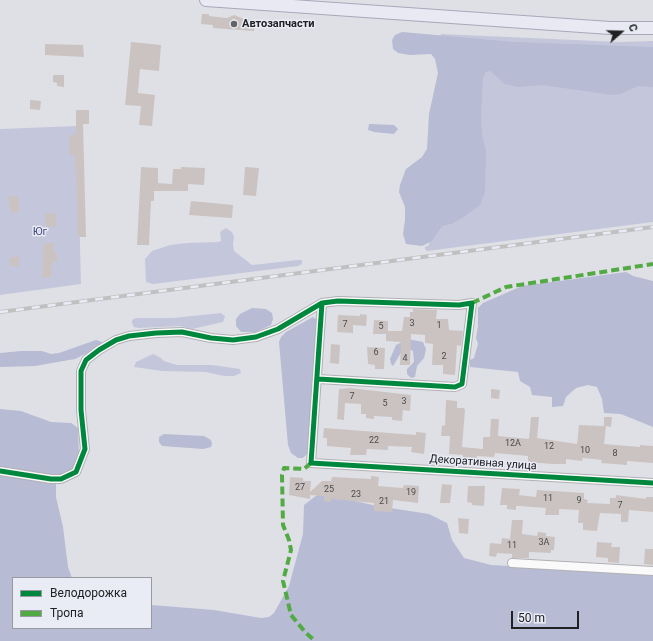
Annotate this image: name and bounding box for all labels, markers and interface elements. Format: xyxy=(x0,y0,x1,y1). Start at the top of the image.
north arrow xyxy=(601,12,641,52)
place label: Автозапчасти xyxy=(242,17,315,31)
marker: Автозапчасти xyxy=(229,19,239,29)
text: С xyxy=(625,22,640,33)
park label: Юг xyxy=(33,225,47,239)
house number: 3 xyxy=(409,319,415,329)
house number: 7 xyxy=(342,320,348,330)
house number: 1 xyxy=(436,321,442,331)
house number: 5 xyxy=(378,322,384,332)
house number: 6 xyxy=(373,348,379,358)
house number: 2 xyxy=(441,352,447,362)
house number: 4 xyxy=(402,354,408,364)
house number: 7 xyxy=(349,392,355,402)
house number: 3 xyxy=(401,397,407,407)
house number: 5 xyxy=(382,399,388,409)
house number: 22 xyxy=(369,436,379,446)
house number: 12А xyxy=(505,439,521,449)
house number: 12 xyxy=(544,442,554,452)
house number: 10 xyxy=(580,446,590,456)
house number: 8 xyxy=(612,449,618,459)
street label: Декоративная улица xyxy=(429,453,537,473)
house number: 27 xyxy=(295,483,305,493)
house number: 25 xyxy=(324,485,334,495)
house number: 19 xyxy=(406,488,416,498)
house number: 23 xyxy=(351,490,361,500)
house number: 11 xyxy=(543,494,553,504)
house number: 9 xyxy=(576,496,582,506)
house number: 21 xyxy=(379,497,389,507)
house number: 7 xyxy=(617,501,623,511)
house number: 3А xyxy=(539,538,549,548)
house number: 11 xyxy=(507,541,517,551)
legend xyxy=(12,577,152,629)
text: Велодорожка xyxy=(50,586,127,600)
scale bar xyxy=(513,603,581,629)
text: Тропа xyxy=(50,606,84,620)
text: 50 m xyxy=(518,611,545,625)

